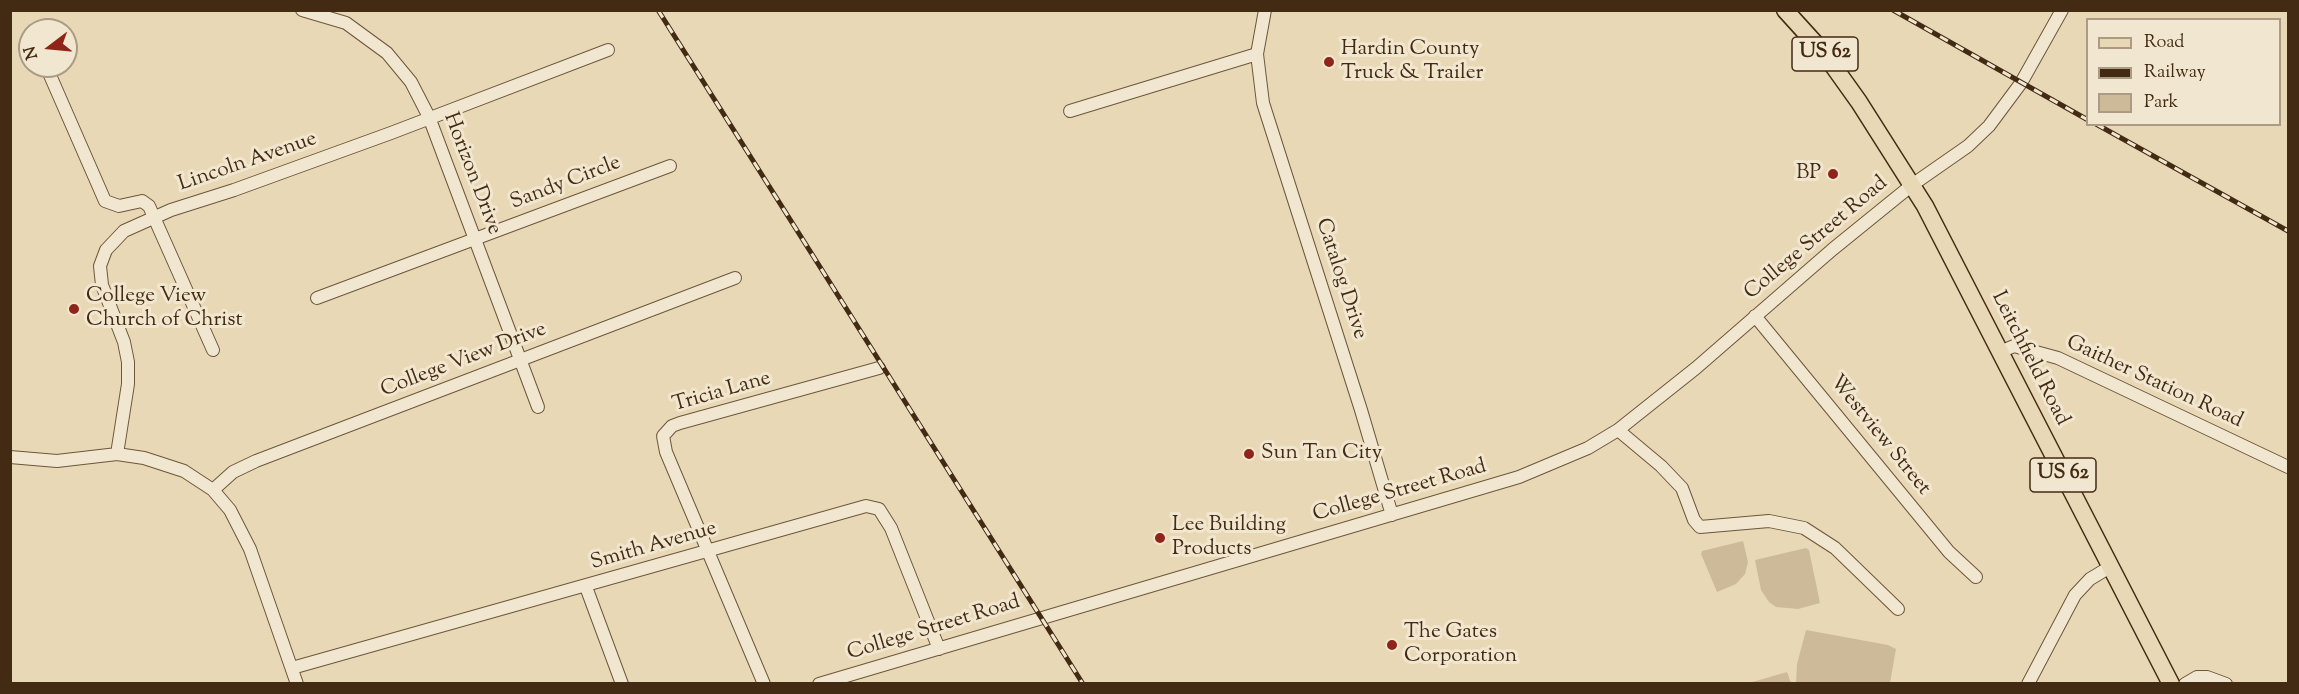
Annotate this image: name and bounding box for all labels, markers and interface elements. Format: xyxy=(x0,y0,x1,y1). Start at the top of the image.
north arrow xyxy=(18,18,78,78)
legend xyxy=(2086,18,2281,126)
text: Road xyxy=(2144,30,2184,56)
place label: Hardin County Truck & Trailer xyxy=(1341,37,1483,87)
road number: US 62 xyxy=(1792,37,1858,71)
text: N xyxy=(19,43,45,62)
marker: Hardin County Truck & Trailer xyxy=(1322,55,1336,69)
text: Railway xyxy=(2144,60,2206,86)
text: Park xyxy=(2144,90,2178,116)
street label: Horizon Drive xyxy=(436,109,506,239)
street label: Lincoln Avenue xyxy=(176,128,320,198)
street label: Sandy Circle xyxy=(507,151,625,217)
place label: BP xyxy=(1796,161,1821,187)
marker: BP xyxy=(1826,167,1840,181)
street label: College Street Road xyxy=(1740,172,1894,306)
street label: Catalog Drive xyxy=(1309,215,1371,343)
place label: College View Church of Christ xyxy=(86,284,243,334)
street label: Leitchfield Road xyxy=(1984,288,2074,430)
marker: College View Church of Christ xyxy=(67,302,81,316)
street label: College View Drive xyxy=(378,318,550,404)
street label: Gaither Station Road xyxy=(2062,331,2246,435)
street label: Tricia Lane xyxy=(670,367,774,419)
street label: Westview Street xyxy=(1823,371,1935,501)
place label: Sun Tan City xyxy=(1261,441,1382,467)
marker: Sun Tan City xyxy=(1242,447,1256,461)
street label: College Street Road xyxy=(1310,455,1490,529)
road number: US 62 xyxy=(2030,458,2096,492)
place label: Lee Building Products xyxy=(1172,513,1286,563)
street label: Smith Avenue xyxy=(588,517,720,577)
marker: Lee Building Products xyxy=(1153,531,1167,545)
street label: College Street Road xyxy=(845,591,1023,667)
place label: The Gates Corporation xyxy=(1404,620,1517,670)
marker: The Gates Corporation xyxy=(1385,638,1399,652)

